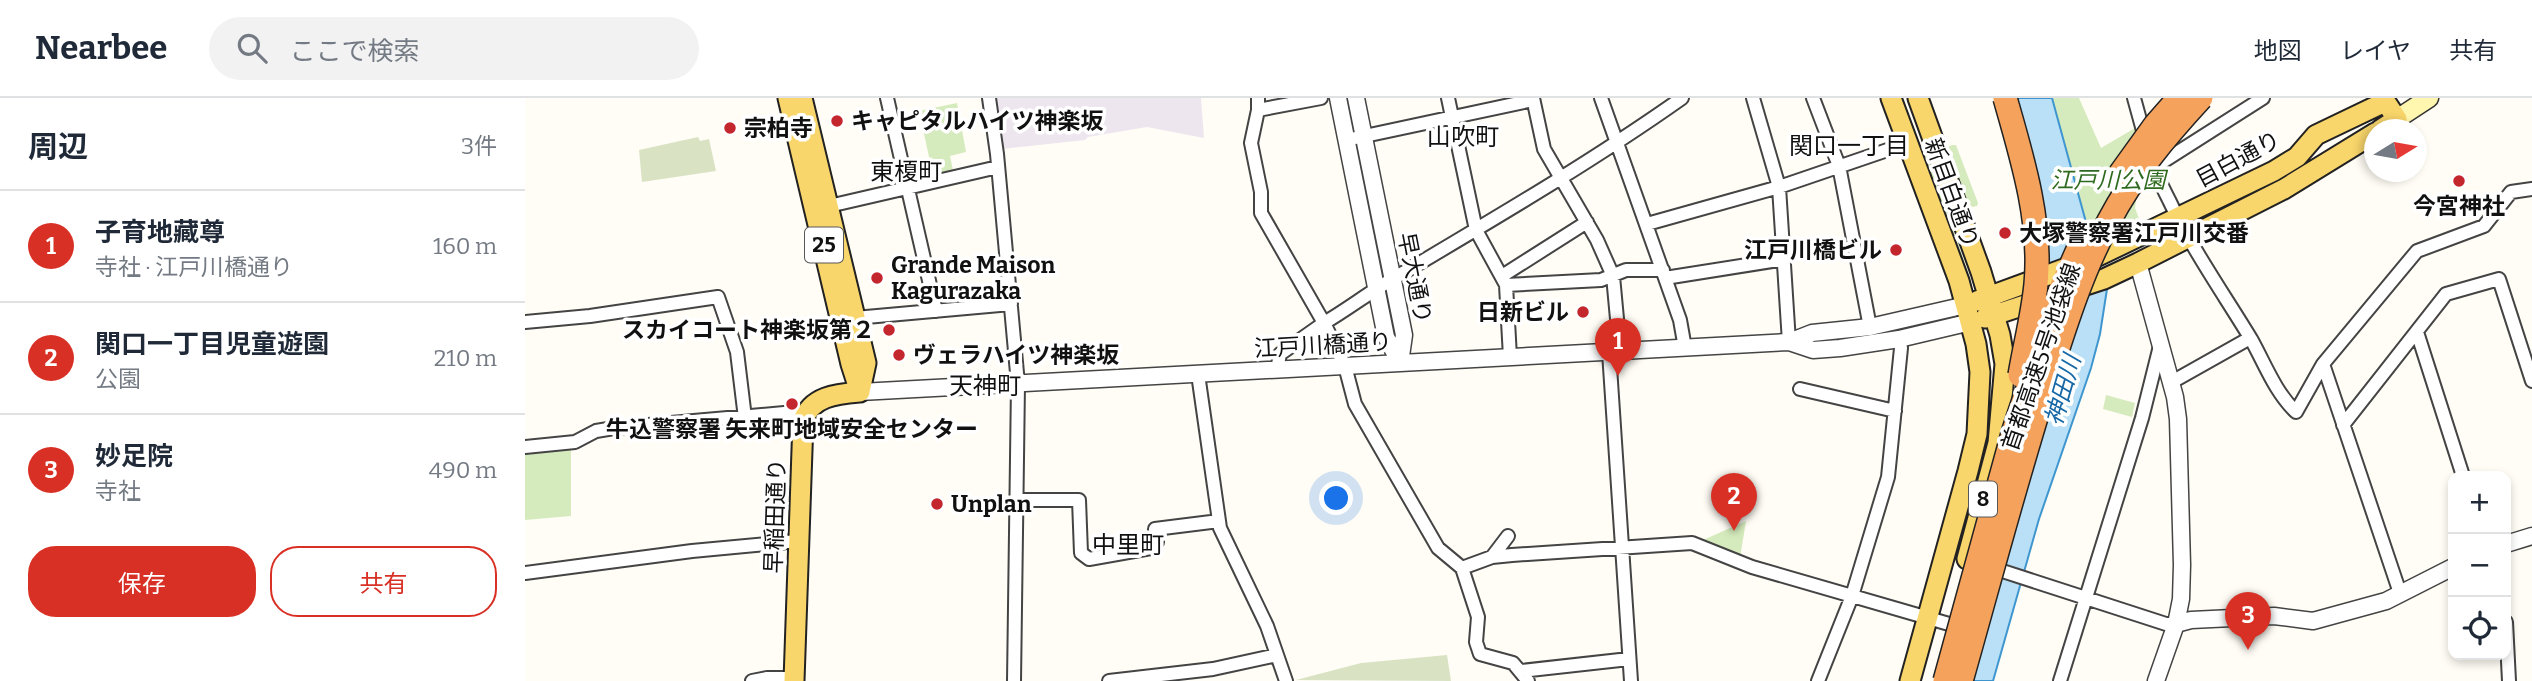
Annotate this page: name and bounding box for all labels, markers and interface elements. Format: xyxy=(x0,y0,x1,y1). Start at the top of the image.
search box xyxy=(209,17,699,80)
text: Nearbee xyxy=(35,28,167,68)
icon: search xyxy=(233,29,271,67)
text: ここで検索 xyxy=(289,36,419,67)
text: 地図 xyxy=(2254,37,2302,65)
text: レイヤ xyxy=(2340,37,2411,65)
text: 共有 xyxy=(2449,37,2497,65)
place label: キャピタルハイツ神楽坂 xyxy=(851,107,1104,135)
marker: キャピタルハイツ神楽坂 xyxy=(829,113,845,129)
place label: 宗柏寺 xyxy=(744,114,813,142)
north arrow xyxy=(2364,119,2427,182)
marker: 宗柏寺 xyxy=(722,120,738,136)
district label: 山吹町 xyxy=(1427,123,1499,151)
street label: 目白通り xyxy=(2191,125,2285,193)
text: 周辺 xyxy=(28,129,88,165)
text: 3件 xyxy=(461,132,497,160)
district label: 関口一丁目 xyxy=(1789,132,1909,160)
street label: 新目白通り xyxy=(1919,134,1985,252)
district label: 東榎町 xyxy=(870,158,942,186)
park label: 江戸川公園 xyxy=(2051,166,2169,194)
marker: 今宮神社 xyxy=(2451,173,2467,189)
place label: 今宮神社 xyxy=(2413,192,2505,220)
text: 子育地藏尊 xyxy=(95,217,225,248)
place label: 大塚警察署江戸川交番 xyxy=(2019,219,2249,247)
marker: 大塚警察署江戸川交番 xyxy=(1997,225,2013,241)
road number: 25 xyxy=(805,228,843,262)
street label: 早大通り xyxy=(1392,230,1438,326)
text: 1 xyxy=(46,232,56,260)
text: 160 m xyxy=(433,232,497,260)
place label: 江戸川橋ビル xyxy=(1744,236,1882,264)
marker: 江戸川橋ビル xyxy=(1888,242,1904,258)
place label: Grande Maison Kagurazaka xyxy=(891,251,1056,305)
text: 寺社 · 江戸川橋通り xyxy=(95,253,293,281)
street label: 首都高速5号池袋線 xyxy=(1996,260,2086,454)
marker: Grande Maison Kagurazaka xyxy=(869,270,885,286)
place label: 日新ビル xyxy=(1477,298,1569,326)
marker: 日新ビル xyxy=(1575,304,1591,320)
place label: スカイコート神楽坂第２ xyxy=(622,316,875,344)
pin: 1 xyxy=(1595,318,1641,376)
marker: スカイコート神楽坂第２ xyxy=(881,322,897,338)
street label: 江戸川橋通り xyxy=(1253,327,1393,363)
text: 関口一丁目児童遊園 xyxy=(95,329,329,360)
place label: ヴェラハイツ神楽坂 xyxy=(913,341,1119,369)
text: 2 xyxy=(45,344,57,372)
text: 210 m xyxy=(434,344,497,372)
marker: ヴェラハイツ神楽坂 xyxy=(891,347,907,363)
water label: 神田川 xyxy=(2040,349,2087,428)
text: 公園 xyxy=(95,365,141,393)
district label: 天神町 xyxy=(949,372,1021,400)
marker: 牛込警察署 矢来町地域安全センター xyxy=(784,396,800,412)
place label: 牛込警察署 矢来町地域安全センター xyxy=(606,415,978,443)
text: 妙足院 xyxy=(95,441,173,472)
text: 3 xyxy=(44,456,58,484)
text: 490 m xyxy=(429,456,497,484)
street label: 早稲田通り xyxy=(759,458,791,574)
map controls xyxy=(2448,471,2511,660)
button: + xyxy=(2448,471,2511,534)
pin: 2 xyxy=(1711,473,1757,531)
text: 寺社 xyxy=(95,477,141,505)
your location xyxy=(1319,481,1353,515)
road number: 8 xyxy=(1969,482,1997,516)
place label: Unplan xyxy=(951,490,1032,518)
marker: Unplan xyxy=(929,496,945,512)
district label: 中里町 xyxy=(1092,531,1164,559)
button: − xyxy=(2448,534,2511,597)
button: 保存 xyxy=(28,546,256,617)
button: 共有 xyxy=(270,546,497,617)
pin: 3 xyxy=(2225,592,2271,650)
button: locate xyxy=(2448,597,2511,660)

